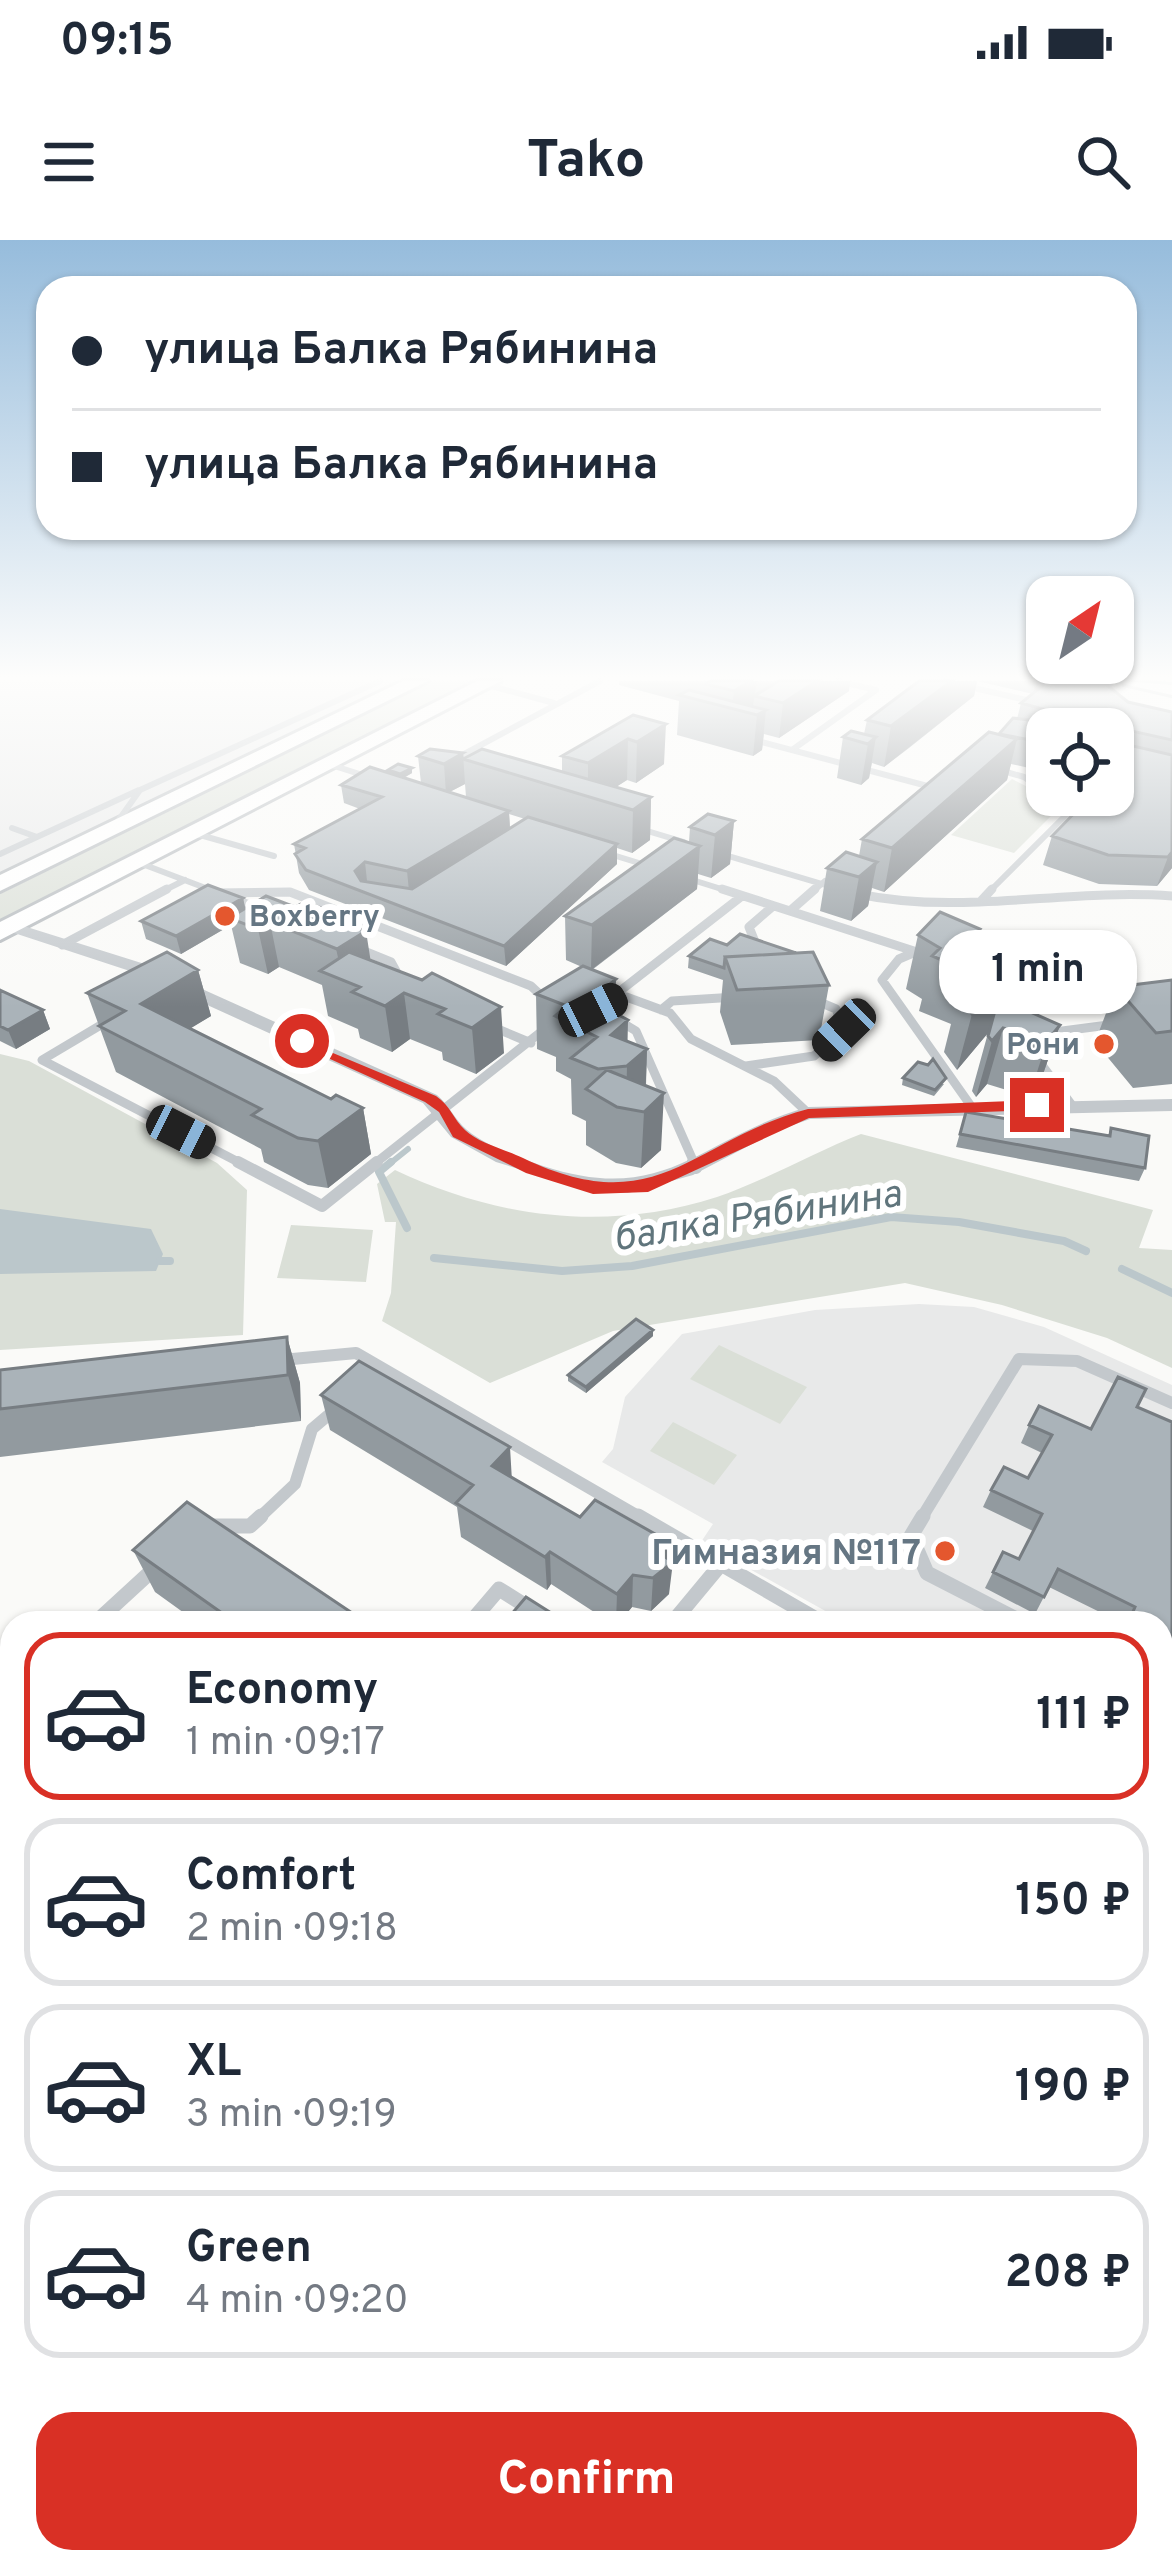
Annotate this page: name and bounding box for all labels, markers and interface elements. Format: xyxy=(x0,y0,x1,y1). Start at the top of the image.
text: 09:15 xyxy=(60,14,174,71)
text: Tako xyxy=(527,128,645,197)
icon: menu xyxy=(36,129,102,195)
icon: search xyxy=(1070,129,1136,195)
text: улица Балка Рябинина xyxy=(144,323,658,380)
text: улица Балка Рябинина xyxy=(144,438,658,495)
north arrow xyxy=(1026,576,1134,684)
map controls xyxy=(1026,576,1134,816)
button: locate xyxy=(1026,708,1134,816)
place label: Boxberry xyxy=(249,900,380,937)
marker: Boxberry xyxy=(212,903,238,929)
callout: 1 min xyxy=(938,931,1136,1015)
text: 1 min xyxy=(991,947,1085,996)
car xyxy=(553,978,633,1042)
car xyxy=(806,992,882,1068)
route start xyxy=(275,1014,329,1068)
place label: Рони xyxy=(1006,1028,1080,1065)
marker: Рони xyxy=(1091,1031,1117,1057)
route end xyxy=(1010,1078,1064,1132)
car xyxy=(141,1100,221,1164)
water label: балка Рябинина xyxy=(610,1171,906,1265)
place label: Гимназия №117 xyxy=(651,1532,921,1578)
marker: Гимназия №117 xyxy=(932,1538,958,1564)
icon: car xyxy=(42,1662,150,1770)
text: Economy xyxy=(186,1663,378,1720)
text: 111 ₽ xyxy=(1036,1688,1131,1745)
text: 1 min · 09:17 xyxy=(186,1720,385,1769)
icon: car xyxy=(42,1848,150,1956)
text: Comfort xyxy=(186,1849,356,1906)
text: 150 ₽ xyxy=(1015,1874,1131,1931)
text: 2 min · 09:18 xyxy=(186,1906,398,1955)
icon: car xyxy=(42,2034,150,2142)
text: XL xyxy=(186,2035,241,2092)
text: 190 ₽ xyxy=(1015,2060,1131,2117)
text: 3 min · 09:19 xyxy=(186,2092,397,2141)
icon: car xyxy=(42,2220,150,2328)
text: Green xyxy=(186,2221,312,2278)
text: 208 ₽ xyxy=(1005,2246,1131,2303)
text: 4 min · 09:20 xyxy=(186,2278,409,2327)
button: Confirm xyxy=(36,2412,1137,2550)

